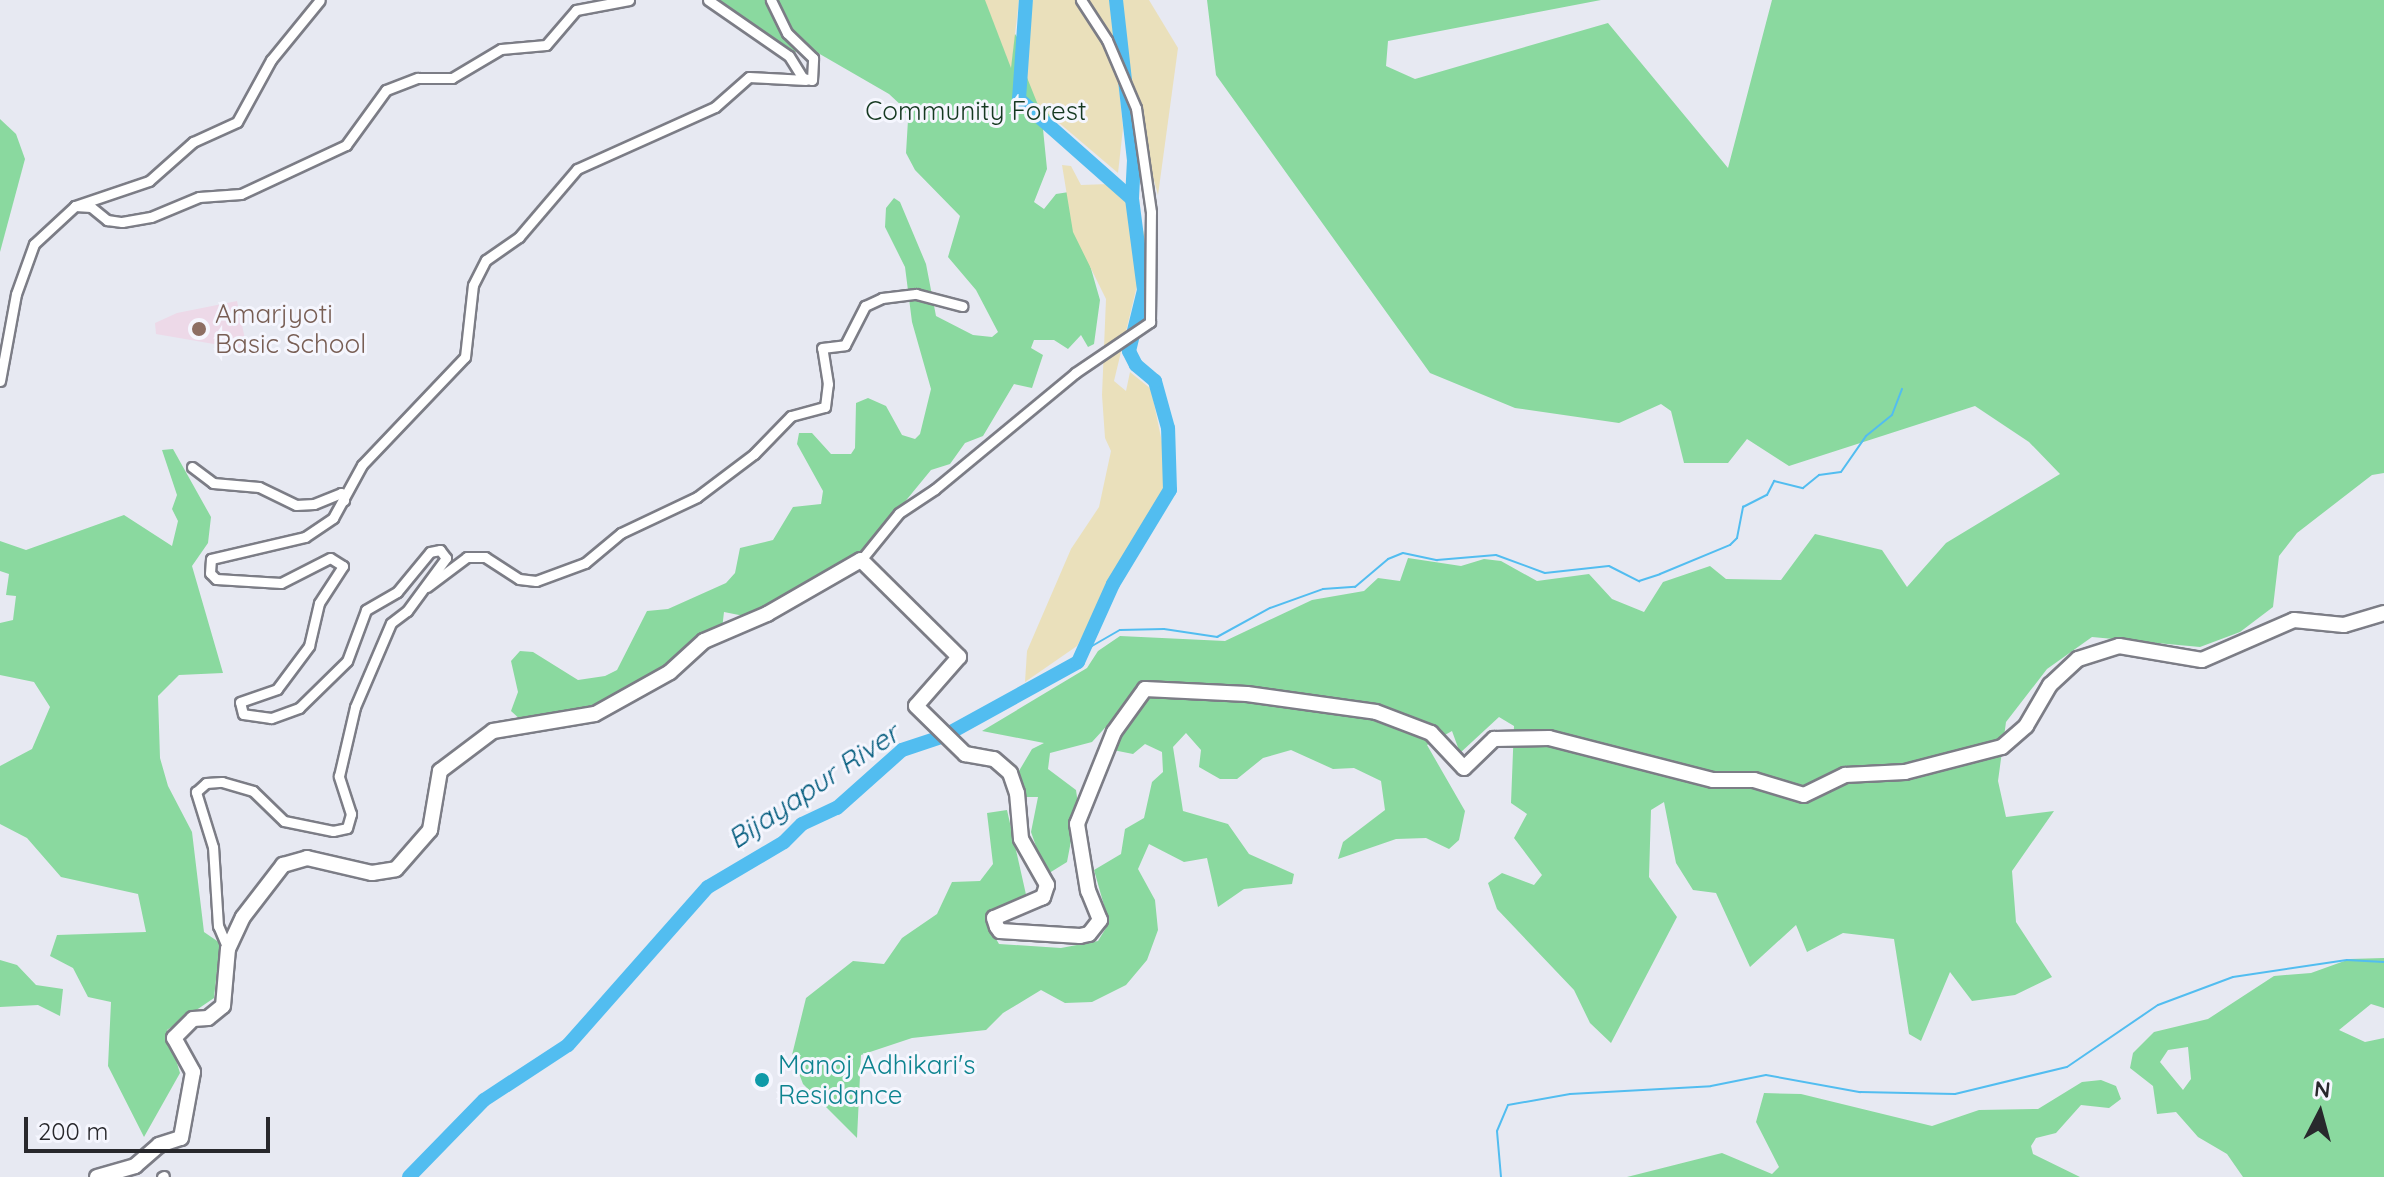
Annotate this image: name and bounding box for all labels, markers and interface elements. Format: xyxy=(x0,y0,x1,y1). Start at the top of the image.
park label: Community Forest xyxy=(865,95,1087,127)
place label: Amarjyoti Basic School xyxy=(215,298,366,360)
marker: Amarjyoti Basic School xyxy=(190,320,208,338)
water label: Bijayapur River xyxy=(721,716,905,856)
place label: Manoj Adhikari's Residance xyxy=(778,1049,975,1110)
marker: Manoj Adhikari's Residance xyxy=(753,1071,771,1089)
north arrow xyxy=(2280,1073,2360,1153)
text: N xyxy=(2313,1074,2332,1104)
scale bar xyxy=(28,1101,274,1151)
text: 200 m xyxy=(38,1116,108,1146)

